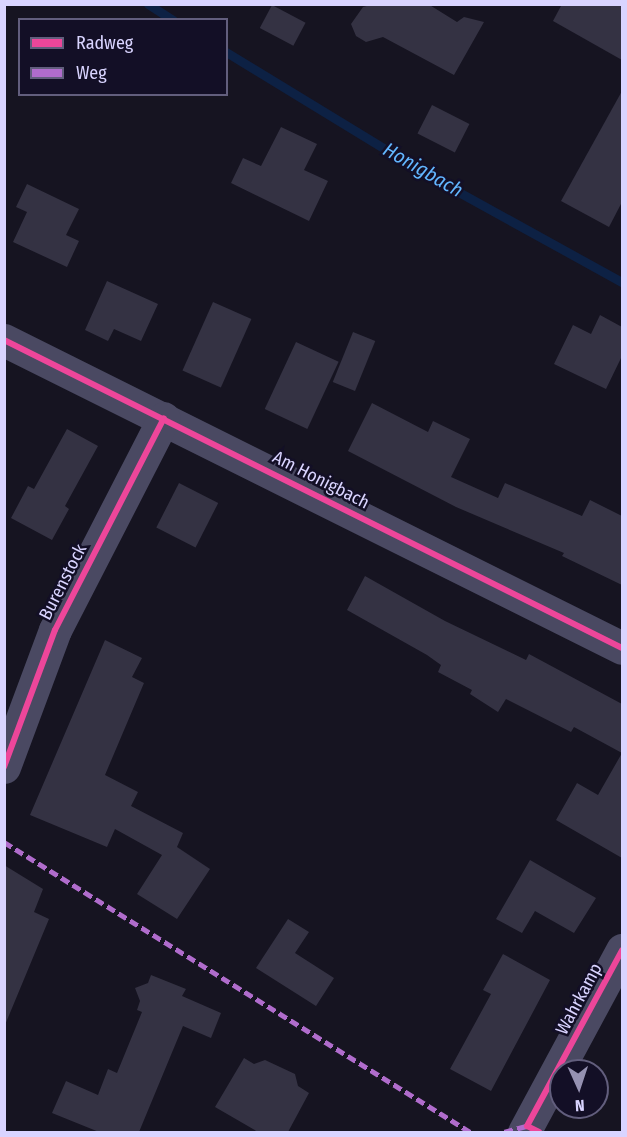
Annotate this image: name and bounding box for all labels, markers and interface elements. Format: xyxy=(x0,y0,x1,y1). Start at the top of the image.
legend xyxy=(18,18,228,96)
text: Radweg xyxy=(76,32,133,54)
text: Weg xyxy=(76,62,107,84)
water label: Honigbach xyxy=(379,137,467,203)
street label: Am Honigbach xyxy=(269,446,373,514)
street label: Burenstock xyxy=(35,540,91,624)
street label: Wahrkamp xyxy=(551,960,607,1038)
north arrow xyxy=(549,1059,609,1119)
text: N xyxy=(575,1096,585,1115)

